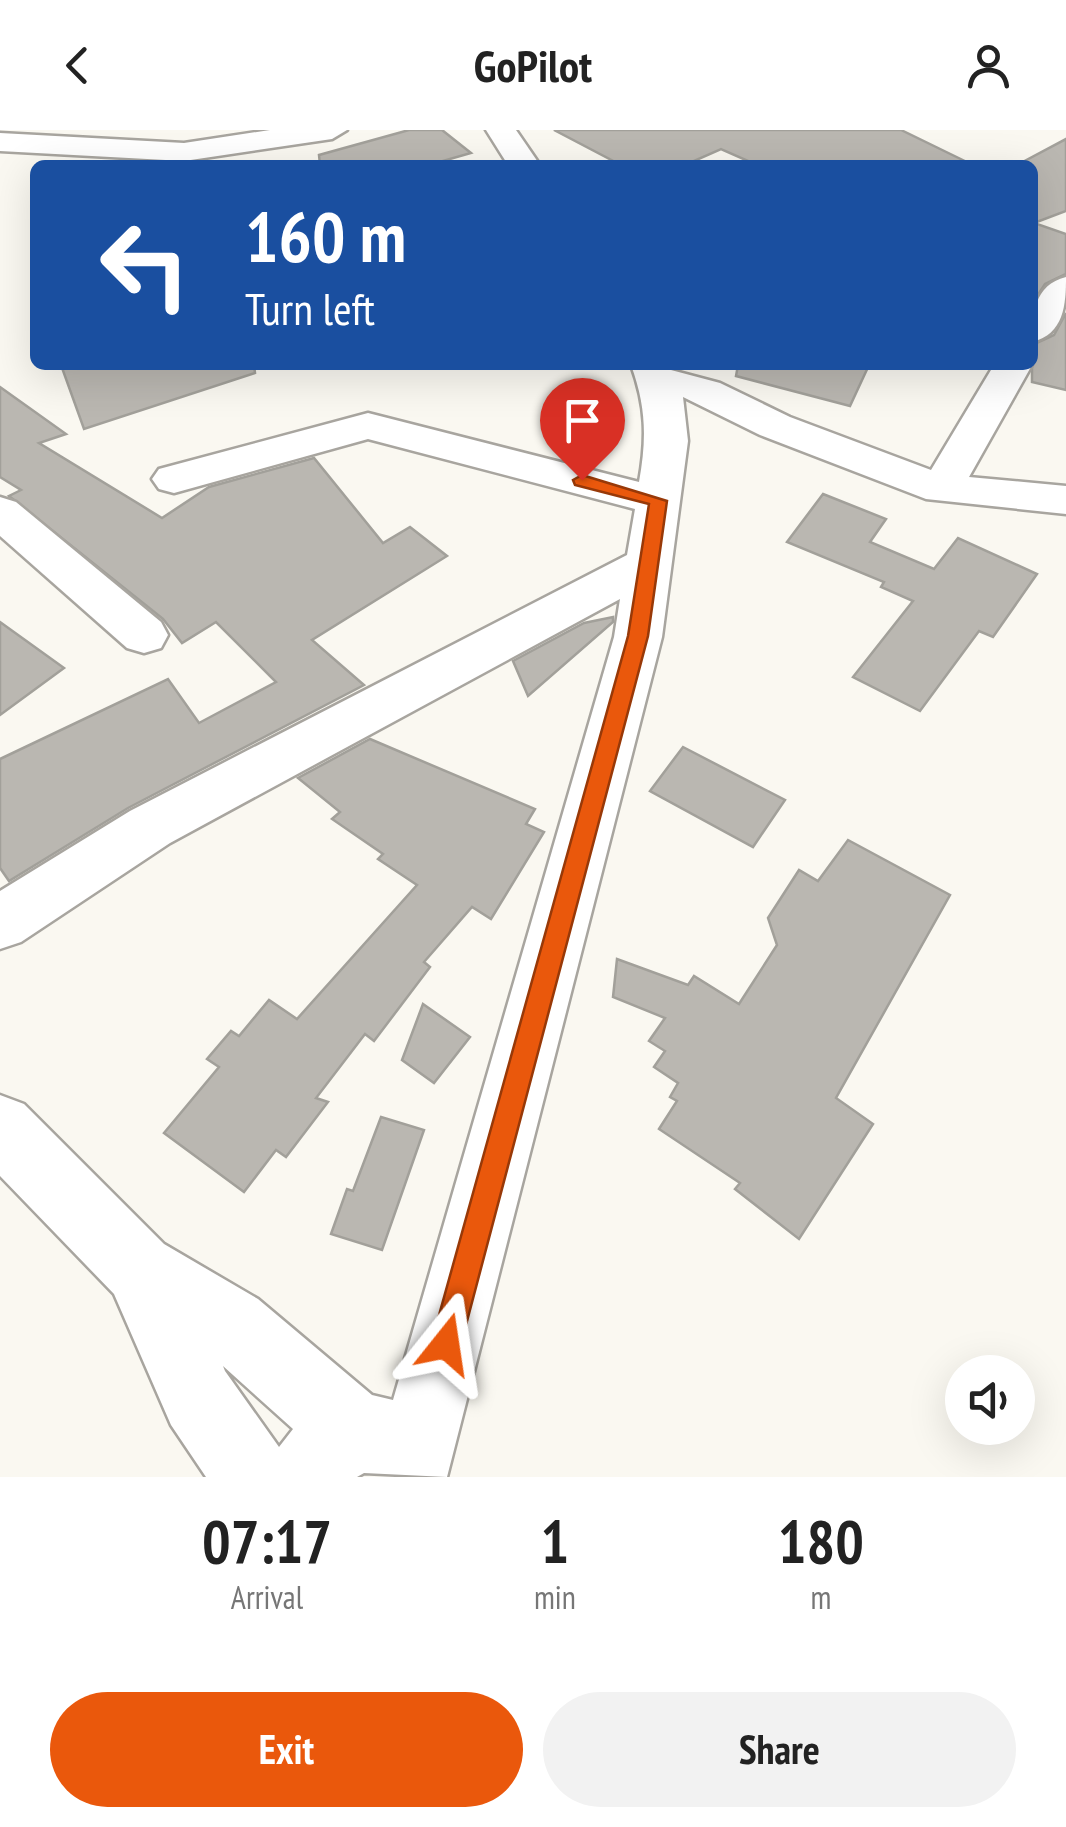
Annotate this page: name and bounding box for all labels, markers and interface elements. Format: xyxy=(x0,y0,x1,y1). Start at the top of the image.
text: GoPilot xyxy=(474,36,592,94)
icon: back xyxy=(50,38,105,93)
icon: person xyxy=(961,38,1016,93)
text: 160 m xyxy=(245,191,406,281)
icon: left xyxy=(80,200,210,330)
text: Turn left xyxy=(245,279,375,337)
pin xyxy=(540,378,625,481)
icon: arrive xyxy=(555,393,610,448)
position arrow xyxy=(394,1292,498,1396)
map controls xyxy=(945,1355,1035,1445)
button: sound xyxy=(945,1355,1035,1445)
text: 07:17 xyxy=(202,1502,332,1580)
text: 1 xyxy=(541,1502,569,1580)
text: 180 xyxy=(778,1502,864,1580)
text: Arrival xyxy=(231,1576,303,1618)
text: min xyxy=(534,1576,576,1618)
text: m xyxy=(810,1576,831,1618)
button: Exit xyxy=(50,1692,523,1807)
button: Share xyxy=(543,1692,1016,1807)

